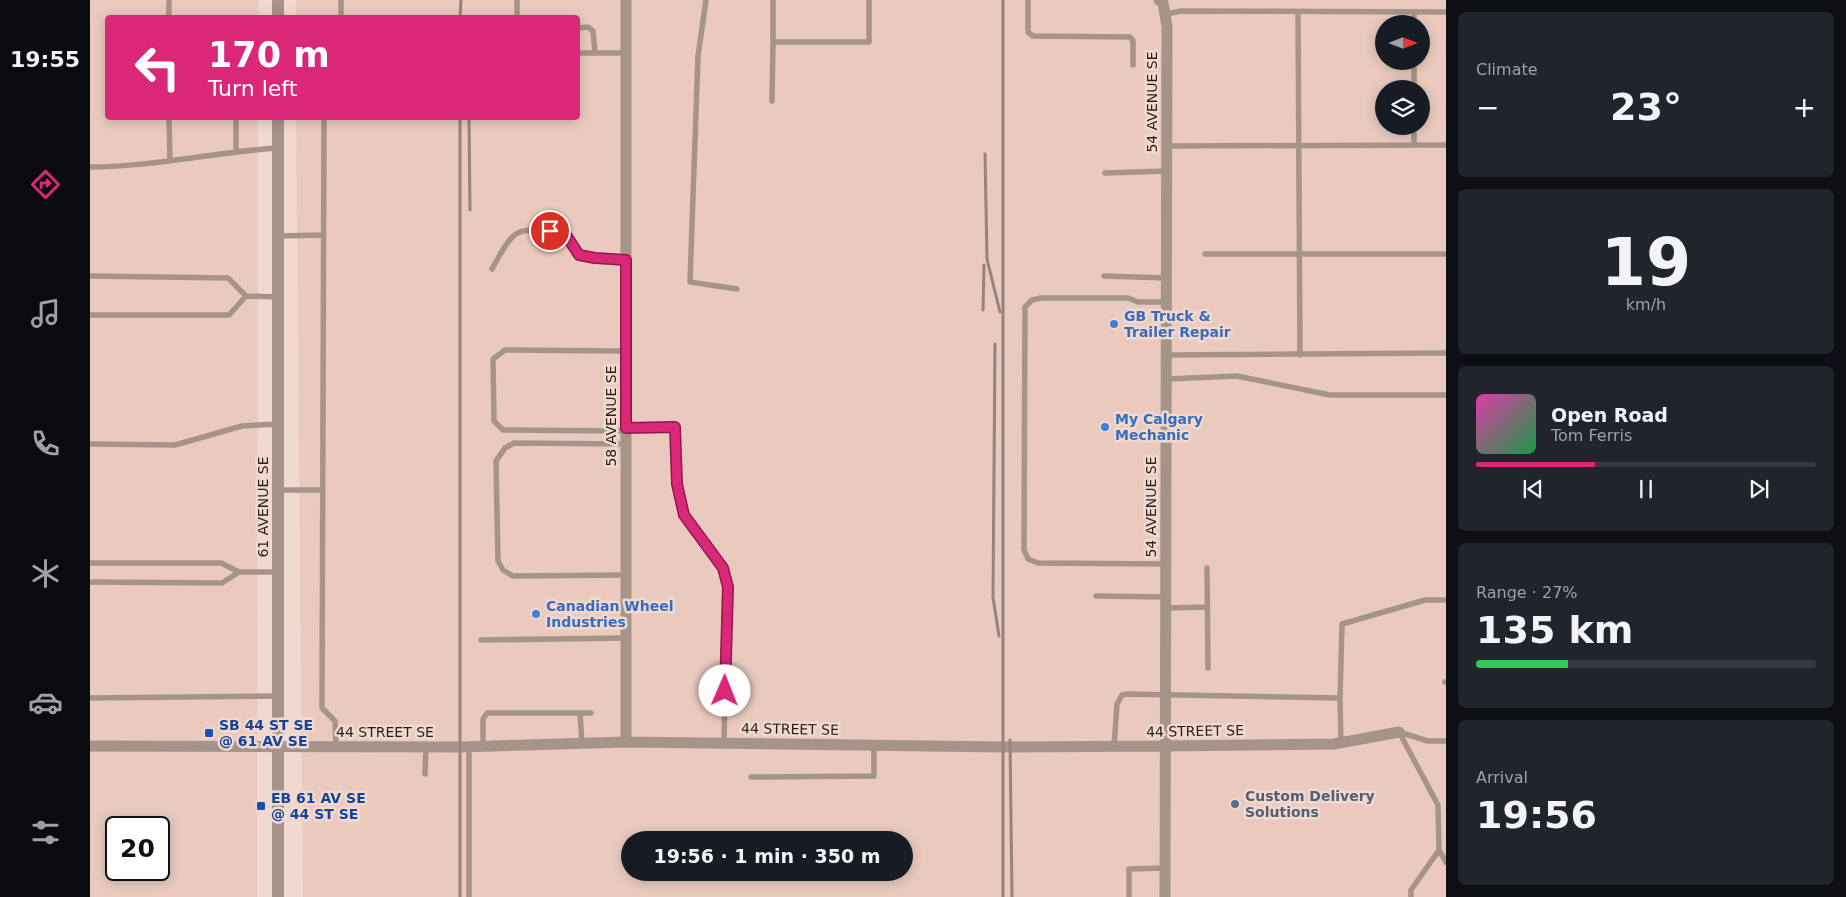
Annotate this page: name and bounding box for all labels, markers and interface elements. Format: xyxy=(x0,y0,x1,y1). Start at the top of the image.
north arrow xyxy=(1375,15,1430,70)
map controls xyxy=(1375,15,1430,135)
icon: left xyxy=(125,35,190,100)
text: 170 m xyxy=(208,35,330,75)
text: 19:55 xyxy=(10,47,80,72)
street label: 54 AVENUE SE xyxy=(1144,51,1160,153)
text: Climate xyxy=(1476,60,1538,79)
text: Turn left xyxy=(208,76,297,101)
button: layers xyxy=(1375,80,1430,135)
text: 23° xyxy=(1610,85,1682,129)
text: − xyxy=(1476,91,1499,124)
text: + xyxy=(1793,91,1816,124)
icon: directions xyxy=(28,167,63,202)
pin xyxy=(529,210,571,252)
icon: arrive xyxy=(536,217,564,245)
text: 19 xyxy=(1601,225,1691,300)
text: km/h xyxy=(1626,295,1666,314)
icon: music xyxy=(28,296,63,331)
place label: GB Truck & Trailer Repair xyxy=(1124,308,1231,340)
marker: GB Truck & Trailer Repair xyxy=(1108,318,1120,330)
street label: 58 AVENUE SE xyxy=(603,365,619,467)
text: Open Road xyxy=(1551,404,1668,426)
place label: My Calgary Mechanic xyxy=(1115,411,1203,443)
marker: My Calgary Mechanic xyxy=(1099,421,1111,433)
icon: phone xyxy=(28,426,63,461)
text: Tom Ferris xyxy=(1551,426,1632,445)
street label: 61 AVENUE SE xyxy=(255,456,271,558)
street label: 54 AVENUE SE xyxy=(1143,456,1159,558)
icon: previous xyxy=(1519,475,1547,503)
icon: pause xyxy=(1632,475,1660,503)
icon: next xyxy=(1745,475,1773,503)
icon: climate xyxy=(28,556,63,591)
text: Range · 27% xyxy=(1476,583,1578,602)
place label: Canadian Wheel Industries xyxy=(546,598,673,630)
marker: Canadian Wheel Industries xyxy=(530,608,542,620)
text: 135 km xyxy=(1476,608,1633,652)
position arrow xyxy=(698,664,750,716)
icon: car xyxy=(28,685,63,720)
place label: SB 44 ST SE @ 61 AV SE xyxy=(219,717,313,749)
street label: 44 STREET SE xyxy=(741,720,839,738)
street label: 44 STREET SE xyxy=(1146,722,1244,740)
street label: 44 STREET SE xyxy=(336,724,434,740)
marker: SB 44 ST SE @ 61 AV SE xyxy=(203,727,215,739)
text: Arrival xyxy=(1476,768,1528,787)
place label: Custom Delivery Solutions xyxy=(1245,788,1375,820)
place label: EB 61 AV SE @ 44 ST SE xyxy=(271,790,366,822)
text: 19:56 xyxy=(1476,793,1597,837)
marker: Custom Delivery Solutions xyxy=(1229,798,1241,810)
marker: EB 61 AV SE @ 44 ST SE xyxy=(255,800,267,812)
icon: filters xyxy=(28,815,63,850)
speed limit sign: 20 xyxy=(105,816,170,881)
text: 19:56 · 1 min · 350 m xyxy=(653,845,881,867)

